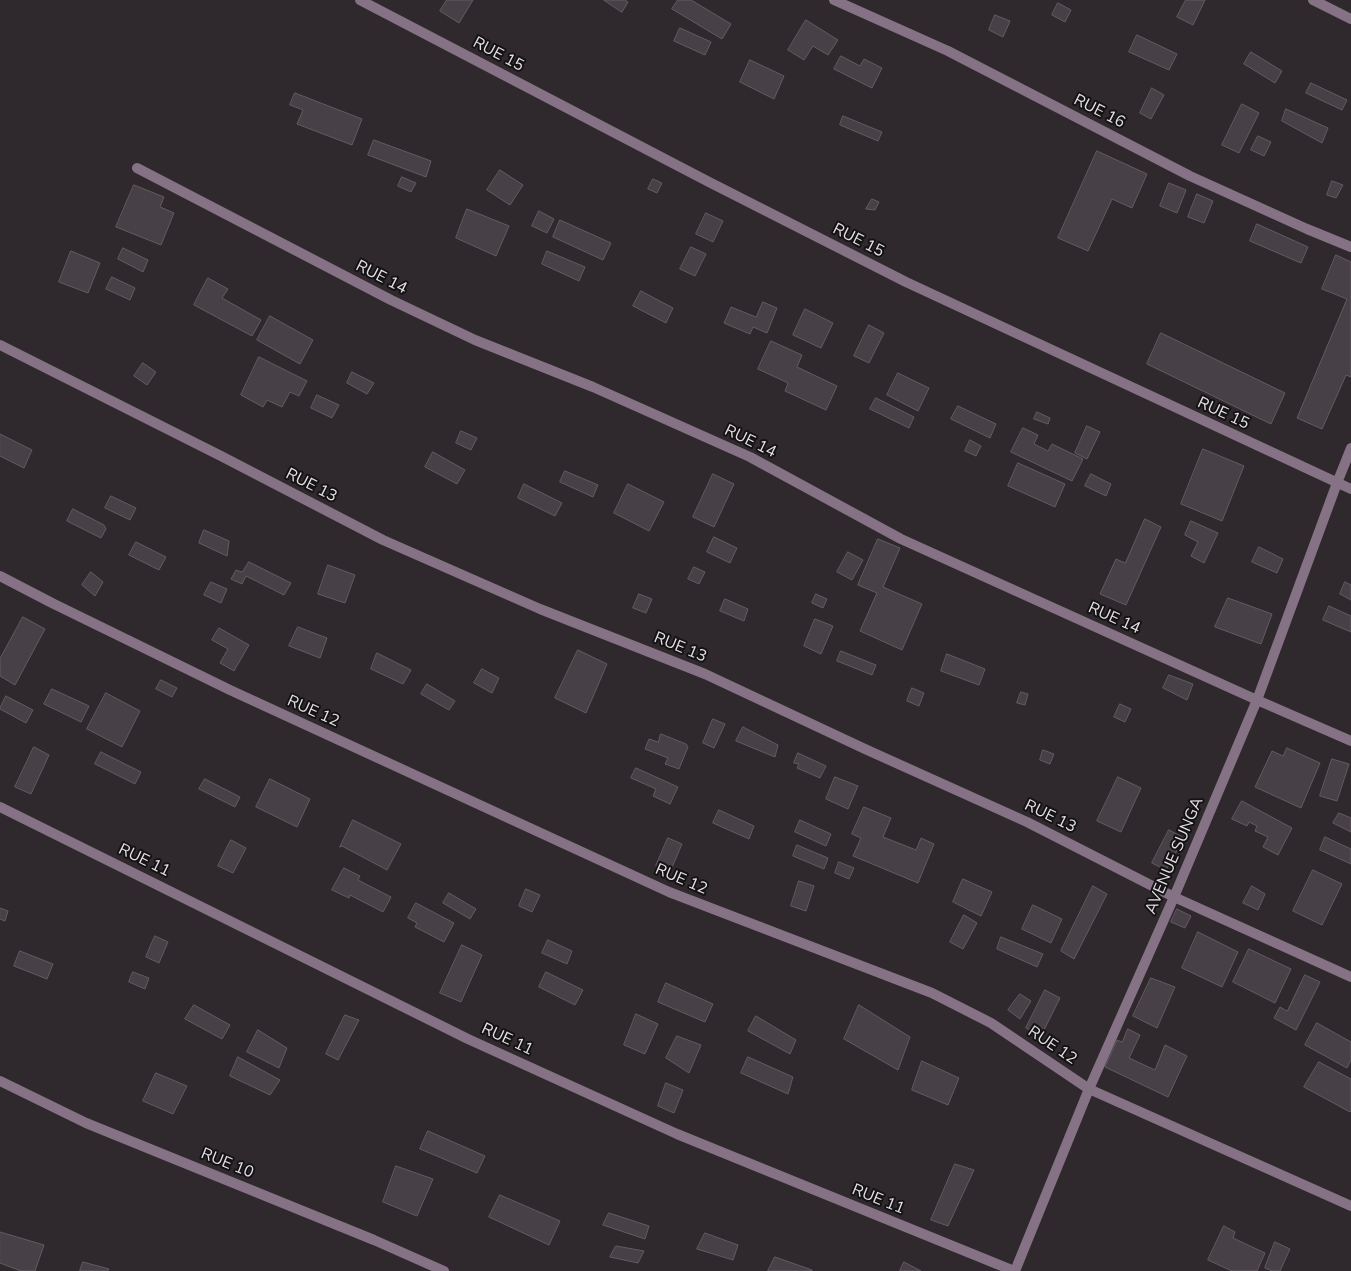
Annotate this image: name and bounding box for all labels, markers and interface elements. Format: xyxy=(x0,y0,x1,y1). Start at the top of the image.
street label: RUE 15 xyxy=(469,34,527,76)
street label: RUE 16 xyxy=(1070,91,1128,133)
street label: RUE 15 xyxy=(829,220,887,262)
street label: RUE 14 xyxy=(352,257,410,299)
street label: RUE 15 xyxy=(1194,394,1252,434)
street label: RUE 14 xyxy=(721,421,779,463)
street label: RUE 13 xyxy=(282,465,340,507)
street label: RUE 14 xyxy=(1085,599,1143,639)
street label: RUE 13 xyxy=(651,629,709,667)
street label: RUE 12 xyxy=(284,692,342,732)
street label: AVENUE SUNGA xyxy=(1142,795,1208,917)
street label: RUE 13 xyxy=(1021,796,1079,838)
street label: RUE 11 xyxy=(115,840,173,882)
street label: RUE 12 xyxy=(652,860,710,900)
street label: RUE 11 xyxy=(478,1020,536,1060)
street label: RUE 12 xyxy=(1024,1023,1080,1069)
street label: RUE 10 xyxy=(198,1145,256,1183)
street label: RUE 11 xyxy=(849,1181,907,1219)

